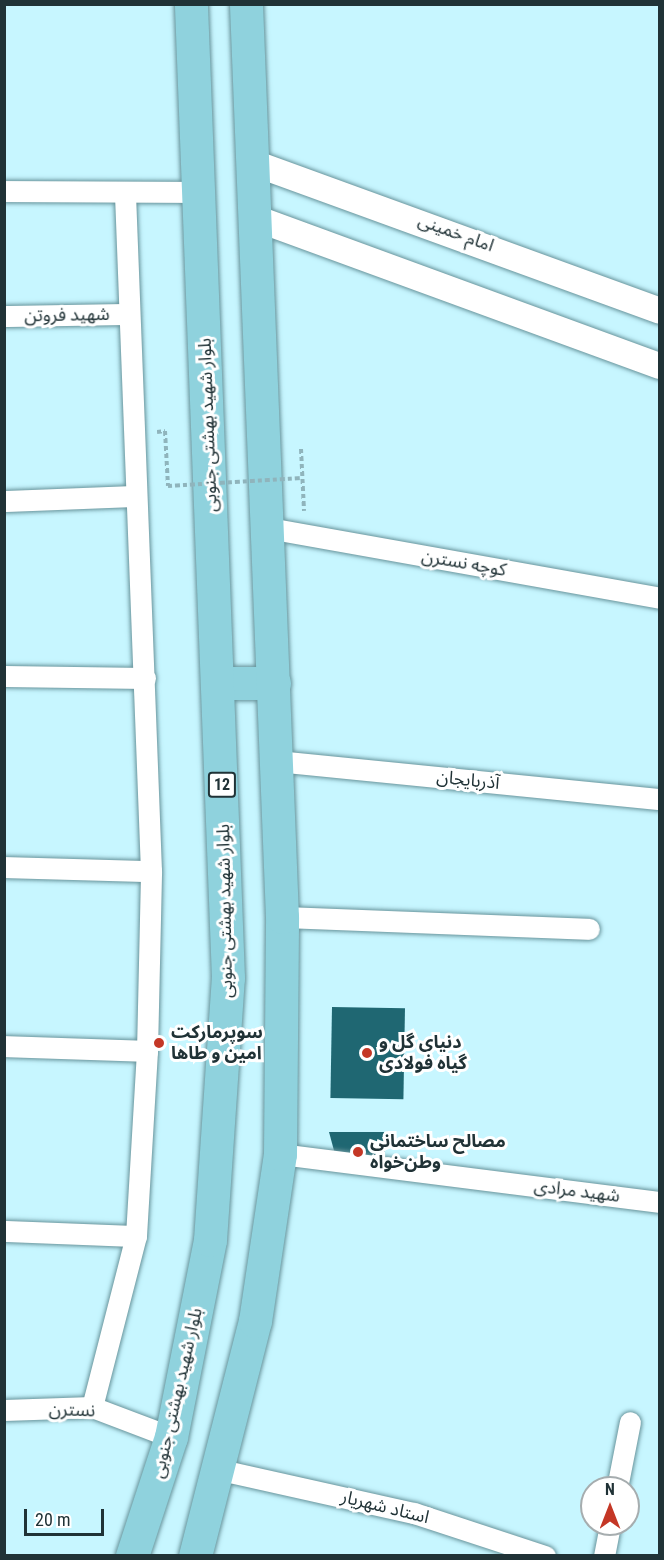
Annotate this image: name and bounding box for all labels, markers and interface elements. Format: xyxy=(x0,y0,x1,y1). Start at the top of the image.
street label: امام خمینی xyxy=(415,209,497,257)
street label: شهید فروتن xyxy=(24,303,110,327)
street label: بلوار شهید بهشتی جنوبی xyxy=(194,338,222,512)
street label: کوچه نسترن xyxy=(420,545,508,581)
street label: آذربایجان xyxy=(435,766,501,794)
road number: 12 xyxy=(207,772,237,798)
street label: بلوار شهید بهشتی جنوبی xyxy=(213,824,237,998)
place label: سوپرمارکت امین و طاها xyxy=(171,1022,263,1064)
place label: دنیای گل و گیاه فولادی xyxy=(379,1032,467,1074)
marker: سوپرمارکت امین و طاها xyxy=(152,1036,166,1050)
marker: دنیای گل و گیاه فولادی xyxy=(360,1046,374,1060)
place label: مصالح ساختمانی وطن‌خواه xyxy=(370,1131,506,1174)
marker: مصالح ساختمانی وطن‌خواه xyxy=(351,1145,365,1159)
street label: شهید مرادی xyxy=(533,1175,621,1207)
street label: بلوار شهید بهشتی جنوبی xyxy=(147,1306,207,1480)
street label: نسترن xyxy=(48,1398,96,1422)
north arrow xyxy=(580,1476,640,1536)
text: N xyxy=(605,1480,615,1499)
street label: استاد شهریار xyxy=(339,1486,431,1528)
scale bar xyxy=(27,1497,106,1535)
text: 20 m xyxy=(35,1509,70,1530)

